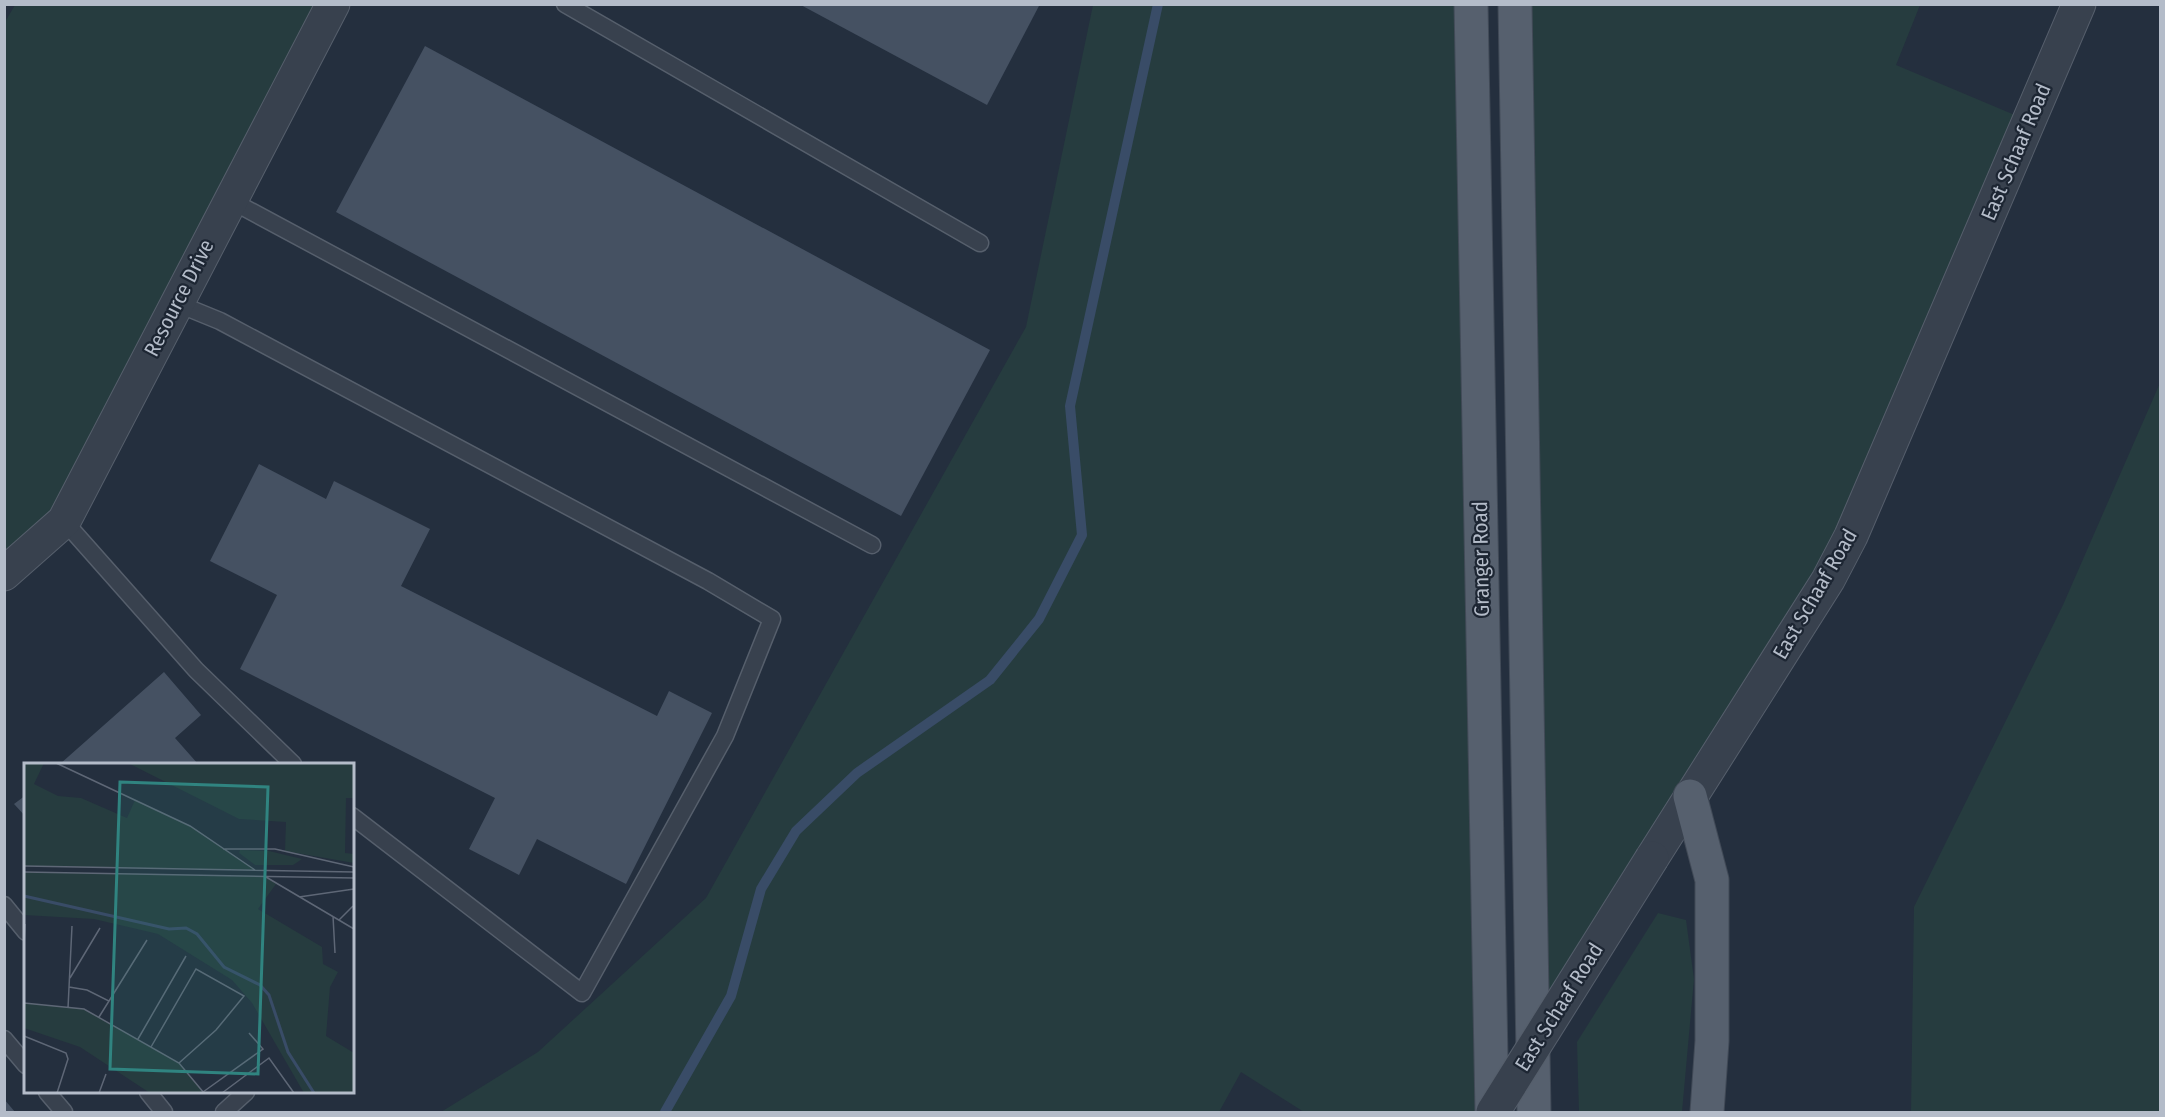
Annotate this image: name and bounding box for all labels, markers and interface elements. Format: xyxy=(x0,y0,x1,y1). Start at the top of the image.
street label: East Schaaf Road xyxy=(1975,80,2057,224)
street label: Resource Drive xyxy=(138,235,220,361)
street label: Granger Road xyxy=(1467,501,1495,617)
street label: East Schaaf Road xyxy=(1767,524,1863,664)
inset map xyxy=(24,763,354,1093)
street label: East Schaaf Road xyxy=(1509,938,1609,1076)

